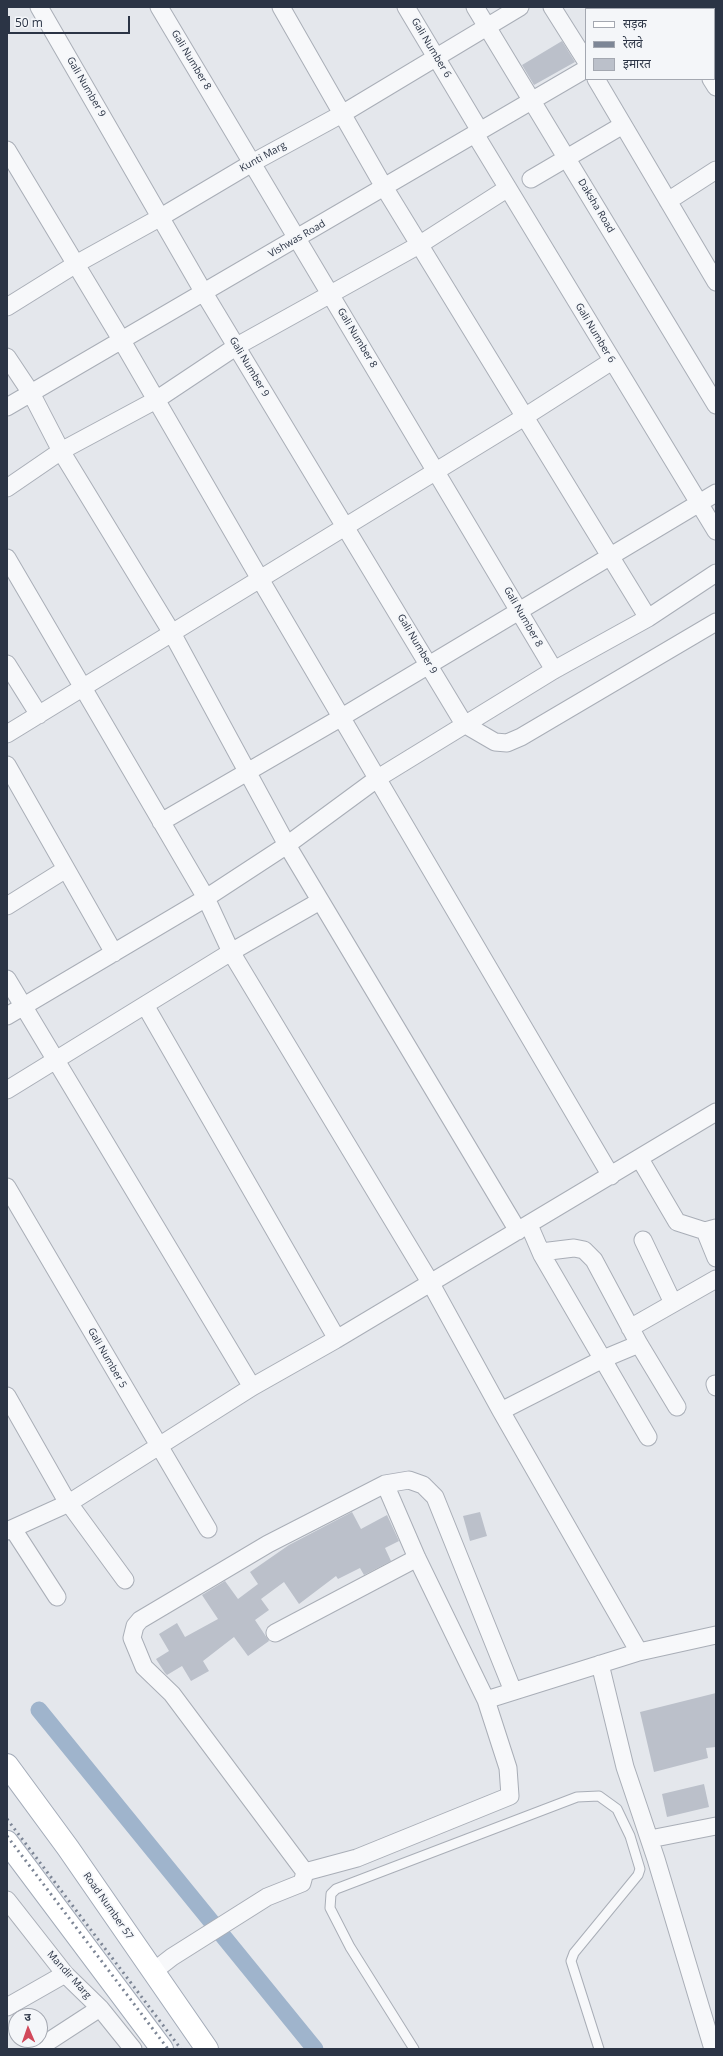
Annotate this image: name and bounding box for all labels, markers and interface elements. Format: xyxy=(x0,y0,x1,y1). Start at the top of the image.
scale bar xyxy=(10,8,132,34)
legend xyxy=(585,8,715,80)
text: 50 m xyxy=(15,14,43,31)
text: सड़क xyxy=(623,15,647,32)
street label: Gali Number 6 xyxy=(408,16,454,80)
street label: Gali Number 8 xyxy=(168,28,214,92)
text: रेलवे xyxy=(623,35,643,52)
street label: Gali Number 9 xyxy=(64,55,108,119)
text: इमारत xyxy=(623,55,651,72)
street label: Kunti Marg xyxy=(238,139,288,175)
street label: Daksha Road xyxy=(575,177,617,235)
street label: Vishwas Road xyxy=(266,218,328,260)
street label: Gali Number 6 xyxy=(572,301,618,365)
street label: Gali Number 8 xyxy=(334,306,380,370)
street label: Gali Number 9 xyxy=(226,335,272,399)
street label: Gali Number 8 xyxy=(501,585,545,649)
street label: Gali Number 9 xyxy=(394,612,440,676)
street label: Gali Number 5 xyxy=(85,1326,129,1390)
street label: Road Number 57 xyxy=(80,1870,136,1942)
street label: Mandir Marg xyxy=(44,1949,94,2001)
north arrow xyxy=(8,2008,48,2048)
text: उ xyxy=(24,2009,31,2024)

